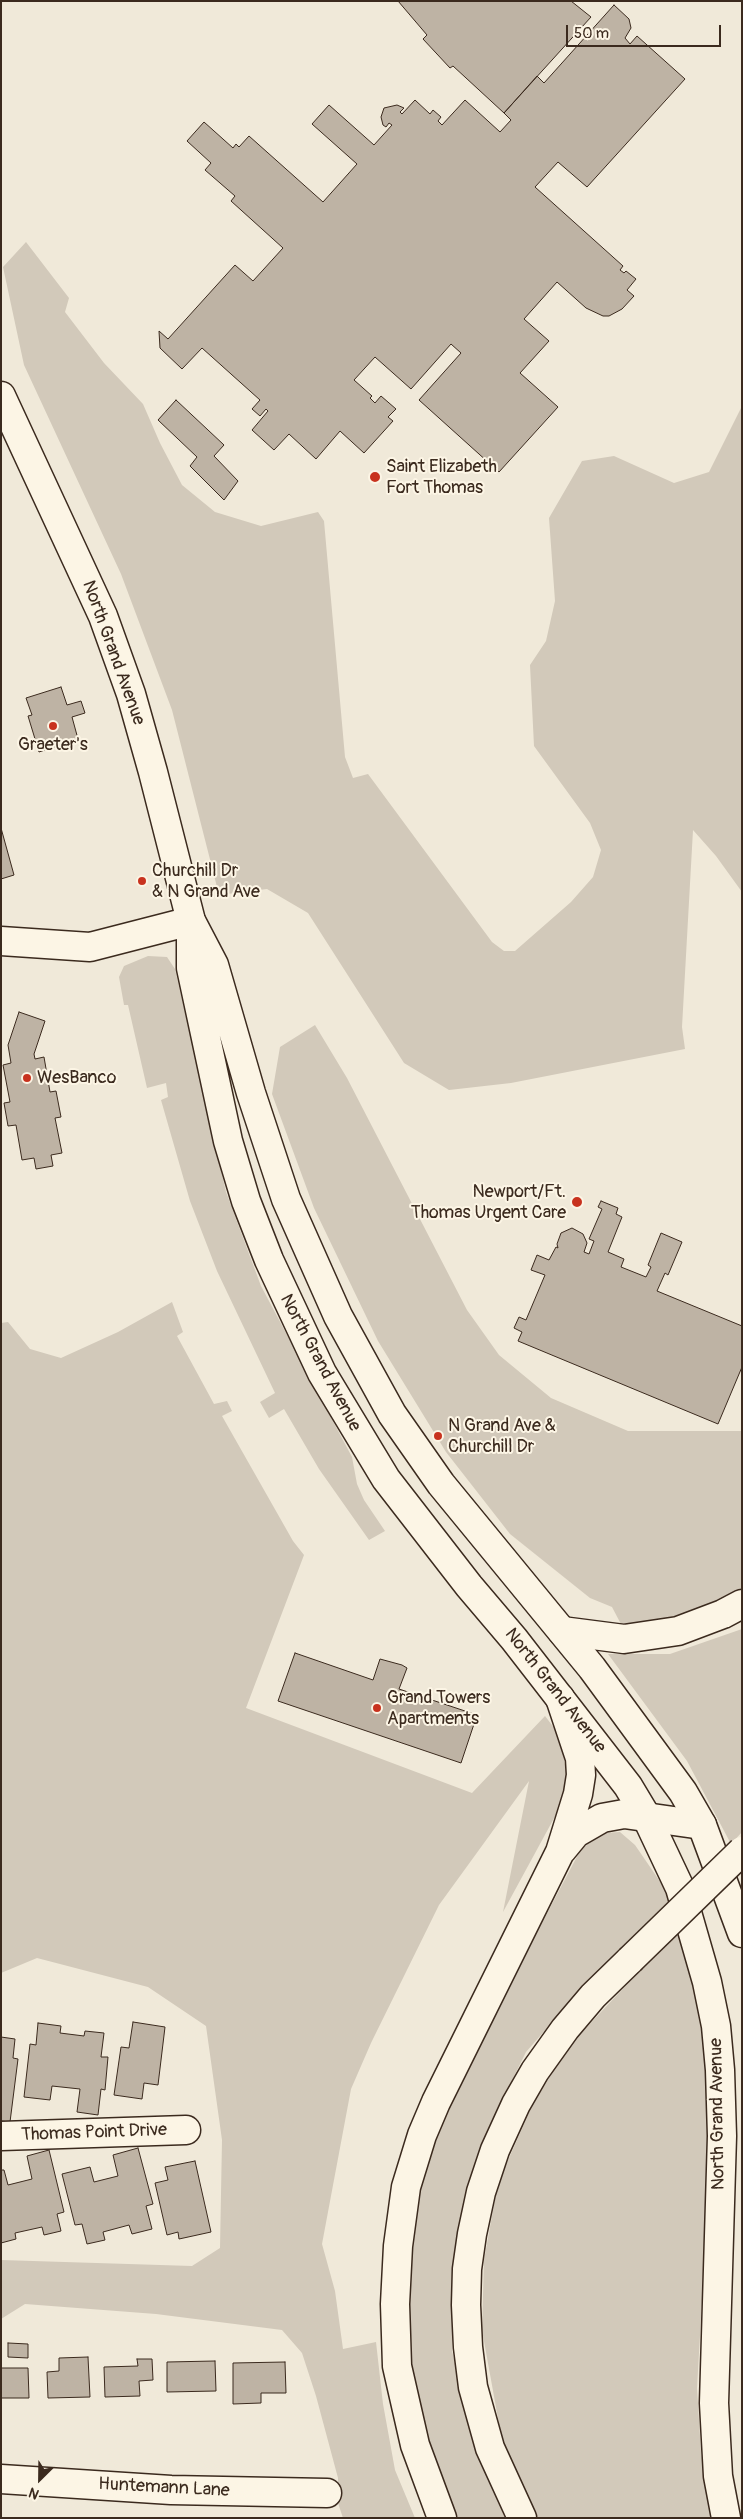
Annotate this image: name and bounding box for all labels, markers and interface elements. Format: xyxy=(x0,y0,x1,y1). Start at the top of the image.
scale bar xyxy=(568,15,723,47)
text: 50 m xyxy=(574,24,609,43)
place label: Saint Elizabeth Fort Thomas xyxy=(386,456,497,498)
marker: Saint Elizabeth Fort Thomas xyxy=(368,470,382,484)
street label: North Grand Avenue xyxy=(77,578,149,728)
marker: Graeter's xyxy=(47,720,59,732)
place label: Graeter's xyxy=(18,734,88,756)
place label: Churchill Dr & N Grand Ave xyxy=(152,860,260,902)
marker: Churchill Dr & N Grand Ave xyxy=(136,875,148,887)
place label: WesBanco xyxy=(37,1067,116,1089)
marker: WesBanco xyxy=(21,1072,33,1084)
place label: Newport/Ft. Thomas Urgent Care xyxy=(411,1181,566,1224)
marker: Newport/Ft. Thomas Urgent Care xyxy=(570,1195,584,1209)
street label: North Grand Avenue xyxy=(275,1291,365,1435)
place label: N Grand Ave & Churchill Dr xyxy=(448,1415,556,1458)
marker: N Grand Ave & Churchill Dr xyxy=(432,1430,444,1442)
street label: North Grand Avenue xyxy=(500,1624,610,1758)
place label: Grand Towers Apartments xyxy=(387,1687,490,1730)
marker: Grand Towers Apartments xyxy=(371,1702,383,1714)
street label: North Grand Avenue xyxy=(706,2038,730,2190)
street label: Thomas Point Drive xyxy=(21,2120,167,2146)
north arrow xyxy=(15,2454,65,2504)
street label: Huntemann Lane xyxy=(98,2474,230,2502)
text: N xyxy=(26,2484,42,2503)

